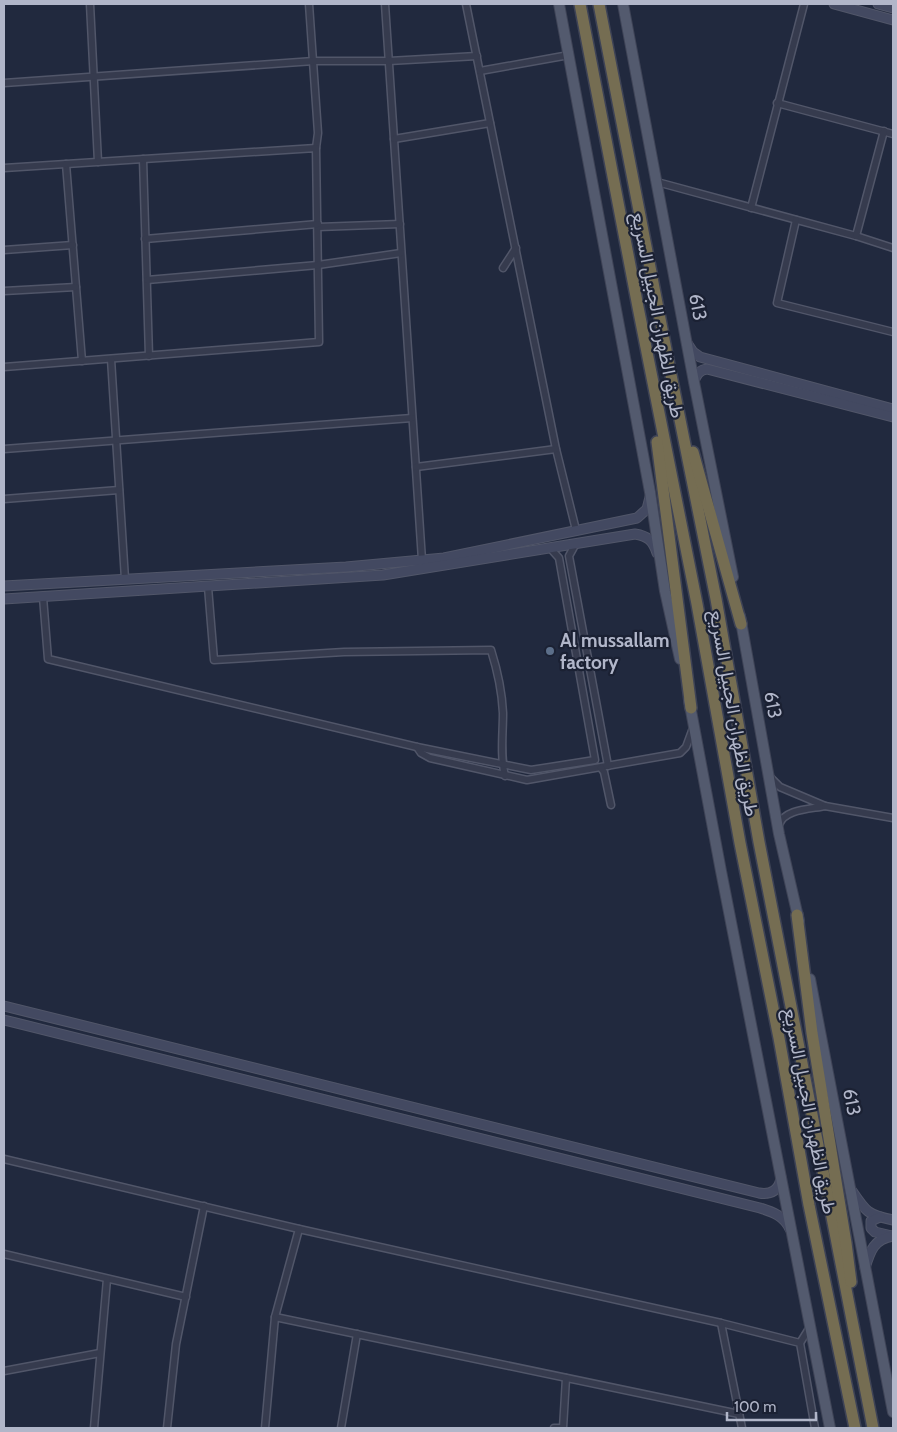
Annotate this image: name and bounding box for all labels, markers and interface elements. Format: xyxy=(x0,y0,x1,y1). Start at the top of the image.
street label: طريق الظهران الجبيل السريع xyxy=(625,210,689,421)
street label: 613 xyxy=(684,291,712,323)
street label: طريق الظهران الجبيل السريع xyxy=(702,608,764,819)
place label: Al mussallam factory xyxy=(560,629,669,674)
marker: Al mussallam factory xyxy=(544,645,556,657)
street label: 613 xyxy=(759,690,787,720)
street label: طريق الظهران الجبيل السريع xyxy=(777,1006,841,1217)
street label: 613 xyxy=(838,1086,866,1118)
scale bar xyxy=(727,1390,816,1422)
text: 100 m xyxy=(734,1398,776,1416)

